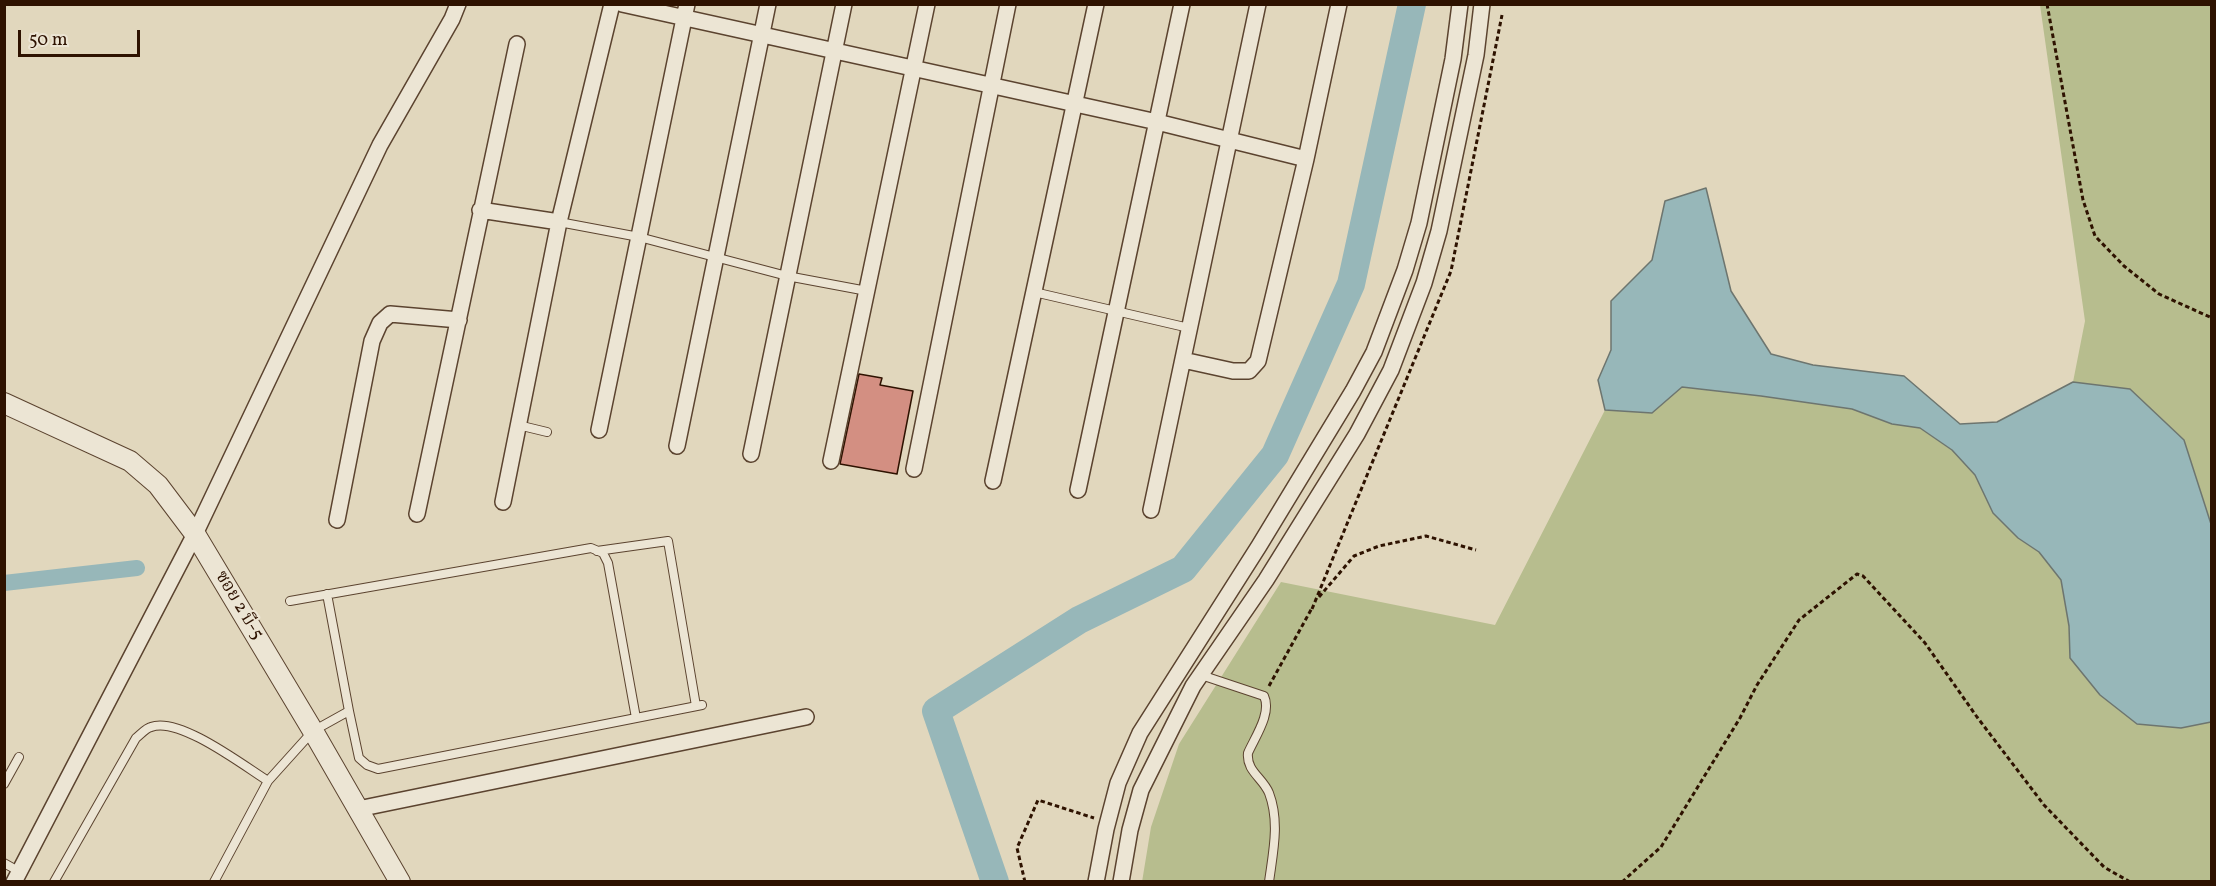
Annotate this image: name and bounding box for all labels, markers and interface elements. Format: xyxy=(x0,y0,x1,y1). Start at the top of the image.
scale bar xyxy=(21,18,142,56)
text: 50 m xyxy=(29,28,68,53)
street label: ซอย 2 บี-5 xyxy=(209,568,267,644)

